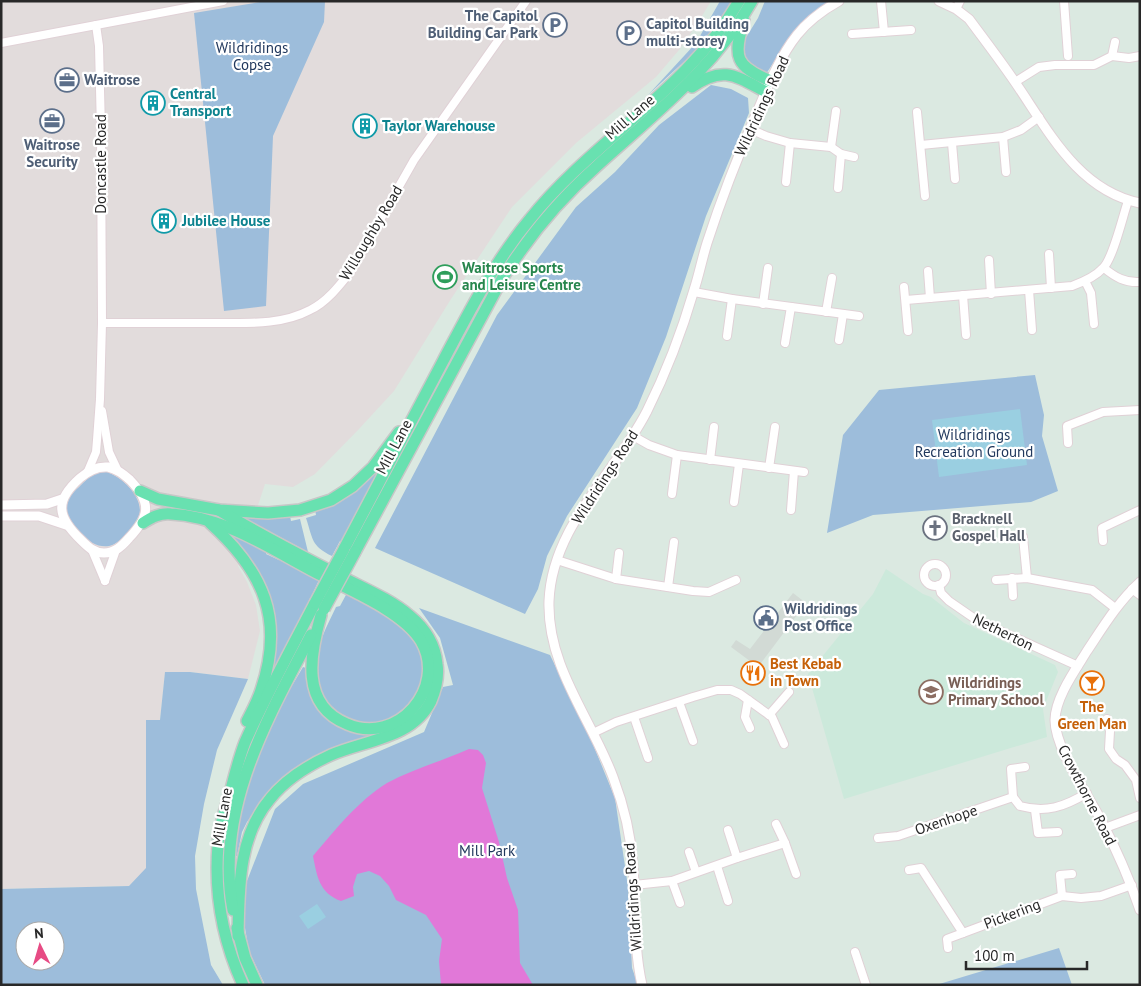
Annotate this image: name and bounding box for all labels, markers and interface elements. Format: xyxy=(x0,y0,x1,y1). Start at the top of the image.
place label: The Capitol Building Car Park xyxy=(428,6,539,42)
parking icon: The Capitol Building Car Park xyxy=(542,12,568,38)
place label: Capitol Building multi-storey xyxy=(646,14,749,50)
parking icon: Capitol Building multi-storey xyxy=(616,20,642,46)
park label: Wildridings Copse xyxy=(216,38,288,74)
street label: Wildridings Road xyxy=(730,53,793,159)
office icon: Waitrose xyxy=(54,67,80,93)
place label: Waitrose xyxy=(84,70,141,89)
place label: Central Transport xyxy=(170,84,232,120)
building icon: Central Transport xyxy=(140,90,166,116)
street label: Mill Lane xyxy=(601,90,658,143)
office icon: Waitrose Security xyxy=(39,108,65,134)
building icon: Taylor Warehouse xyxy=(352,113,378,139)
street label: Doncastle Road xyxy=(91,114,110,214)
place label: Taylor Warehouse xyxy=(382,116,496,135)
place label: Waitrose Security xyxy=(24,135,80,171)
street label: Willoughby Road xyxy=(335,182,406,284)
building icon: Jubilee House xyxy=(151,208,177,234)
place label: Jubilee House xyxy=(181,211,271,230)
place label: Waitrose Sports and Leisure Centre xyxy=(462,258,581,294)
sports icon: Waitrose Sports and Leisure Centre xyxy=(432,264,458,290)
street label: Mill Lane xyxy=(371,416,416,477)
park label: Wildridings Recreation Ground xyxy=(915,425,1033,461)
street label: Wildridings Road xyxy=(567,426,642,527)
place label: Bracknell Gospel Hall xyxy=(952,509,1026,545)
church icon: Bracknell Gospel Hall xyxy=(922,515,948,541)
place label: Wildridings Post Office xyxy=(784,599,857,635)
public building icon: Wildridings Post Office xyxy=(753,605,779,631)
street label: Netherton xyxy=(970,609,1037,654)
place label: Best Kebab in Town xyxy=(770,654,842,690)
restaurant icon: Best Kebab in Town xyxy=(740,660,766,686)
bar icon: The Green Man xyxy=(1079,670,1105,696)
place label: Wildridings Primary School xyxy=(948,673,1044,709)
school or university icon: Wildridings Primary School xyxy=(918,679,944,705)
place label: The Green Man xyxy=(1057,697,1127,733)
street label: Crowthorne Road xyxy=(1054,741,1121,848)
street label: Mill Lane xyxy=(207,786,236,848)
street label: Oxenhope xyxy=(912,800,980,839)
park label: Mill Park xyxy=(459,841,516,860)
street label: Wildridings Road xyxy=(619,842,646,952)
street label: Pickering xyxy=(981,894,1043,933)
north arrow xyxy=(15,921,65,971)
text: N xyxy=(33,924,44,942)
scale bar xyxy=(966,938,1087,970)
text: 100 m xyxy=(974,946,1015,965)

